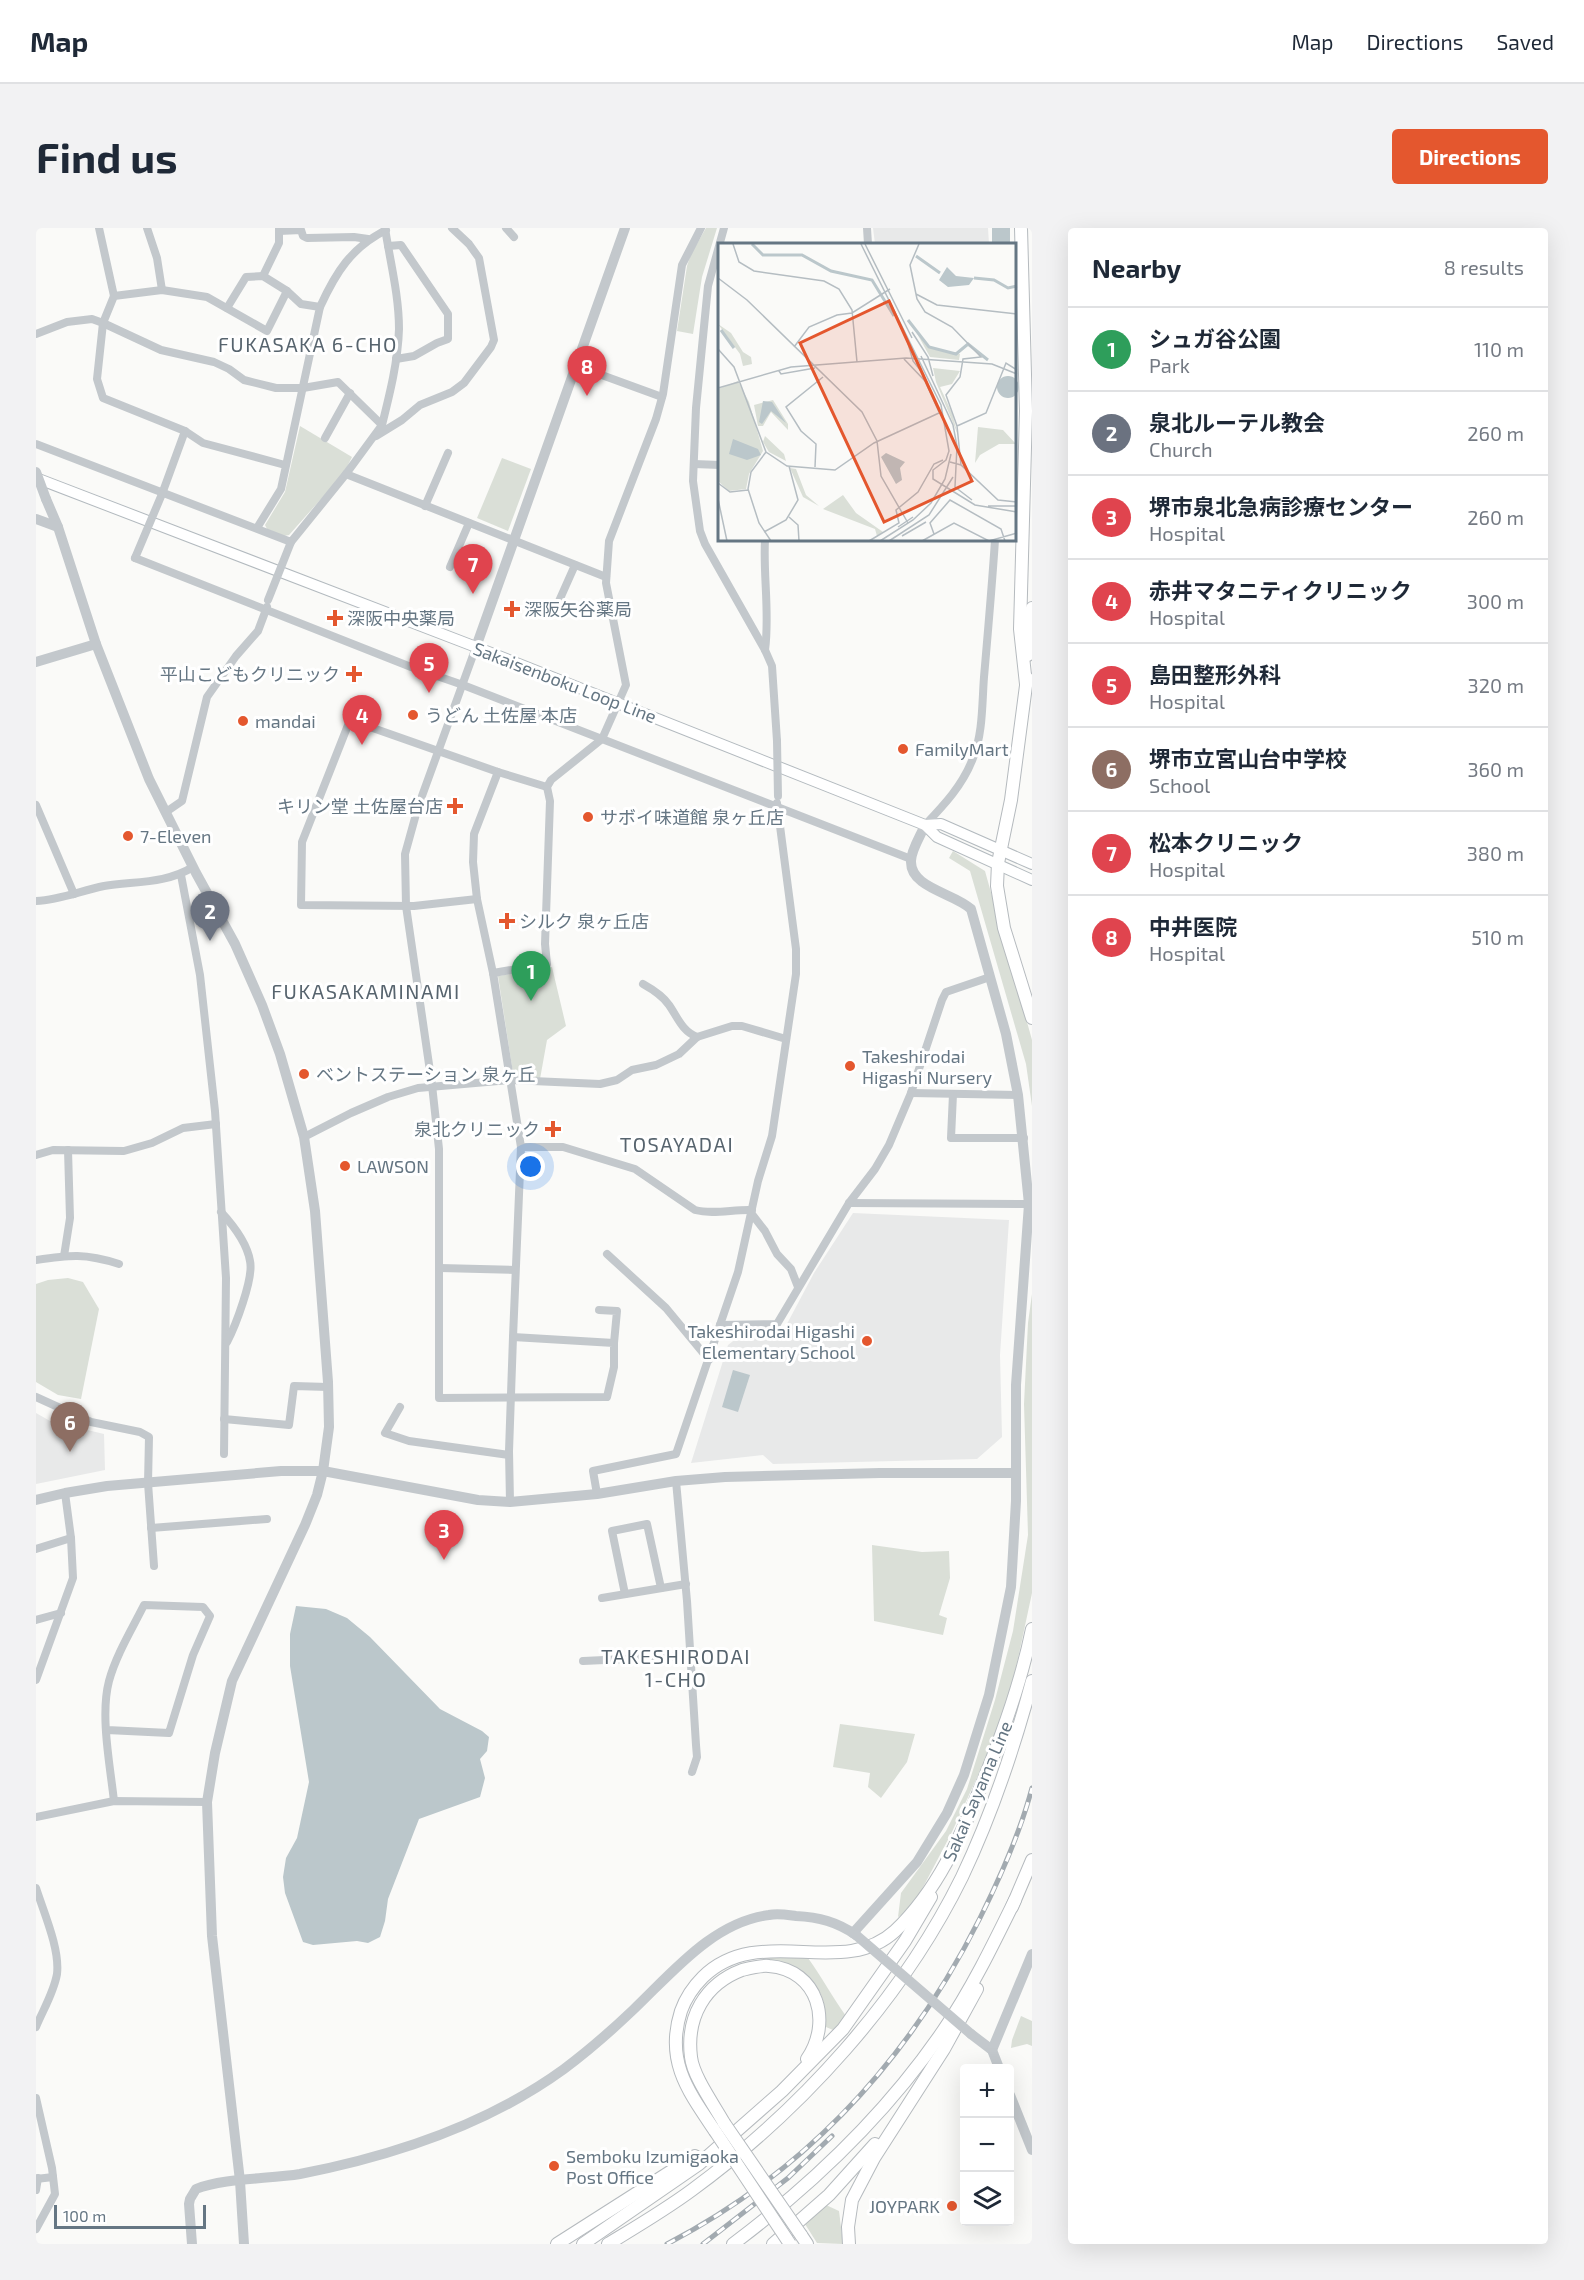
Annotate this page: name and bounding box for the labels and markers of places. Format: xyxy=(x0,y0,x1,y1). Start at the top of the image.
pin: 8 xyxy=(568,346,606,396)
pin: 7 xyxy=(454,544,492,594)
place label: 深阪矢谷薬局 xyxy=(524,598,632,620)
marker: 深阪矢谷薬局 xyxy=(505,602,519,616)
place label: 深阪中央薬局 xyxy=(347,607,455,629)
marker: 深阪中央薬局 xyxy=(328,611,342,625)
pin: 5 xyxy=(410,644,448,693)
place label: 平山こどもクリニック xyxy=(160,663,340,685)
marker: 平山こどもクリニック xyxy=(345,665,363,683)
pin: 4 xyxy=(342,696,382,745)
place label: うどん 土佐屋 本店 xyxy=(425,704,577,726)
marker: うどん 土佐屋 本店 xyxy=(406,708,420,722)
place label: mandai xyxy=(255,710,316,732)
marker: mandai xyxy=(236,714,250,728)
place label: FamilyMart xyxy=(915,738,1009,760)
marker: FamilyMart xyxy=(896,742,910,756)
place label: キリン堂 土佐屋台店 xyxy=(277,795,443,817)
marker: キリン堂 土佐屋台店 xyxy=(448,799,462,813)
place label: サボイ味道館 泉ヶ丘店 xyxy=(600,806,784,828)
marker: サボイ味道館 泉ヶ丘店 xyxy=(581,810,595,824)
place label: 7-Eleven xyxy=(140,825,212,847)
marker: 7-Eleven xyxy=(121,829,135,843)
pin: 2 xyxy=(190,892,230,941)
place label: シルク 泉ヶ丘店 xyxy=(519,910,649,932)
marker: シルク 泉ヶ丘店 xyxy=(500,914,514,928)
pin: 1 xyxy=(512,952,550,1001)
place label: Takeshirodai Higashi Nursery xyxy=(862,1045,993,1088)
marker: Takeshirodai Higashi Nursery xyxy=(843,1059,857,1073)
place label: ベントステーション 泉ヶ丘 xyxy=(316,1063,536,1085)
marker: ベントステーション 泉ヶ丘 xyxy=(297,1067,311,1081)
place label: 泉北クリニック xyxy=(414,1118,540,1140)
marker: 泉北クリニック xyxy=(544,1120,562,1138)
place label: LAWSON xyxy=(357,1155,429,1177)
marker: LAWSON xyxy=(338,1159,352,1173)
place label: Takeshirodai Higashi Elementary School xyxy=(687,1320,856,1363)
marker: Takeshirodai Higashi Elementary School xyxy=(860,1334,874,1348)
pin: 6 xyxy=(51,1402,90,1452)
pin: 3 xyxy=(424,1510,464,1560)
place label: Semboku Izumigaoka Post Office xyxy=(566,2145,739,2188)
marker: Semboku Izumigaoka Post Office xyxy=(547,2159,561,2173)
place label: JOYPARK xyxy=(869,2195,940,2217)
marker: JOYPARK xyxy=(945,2199,959,2213)

